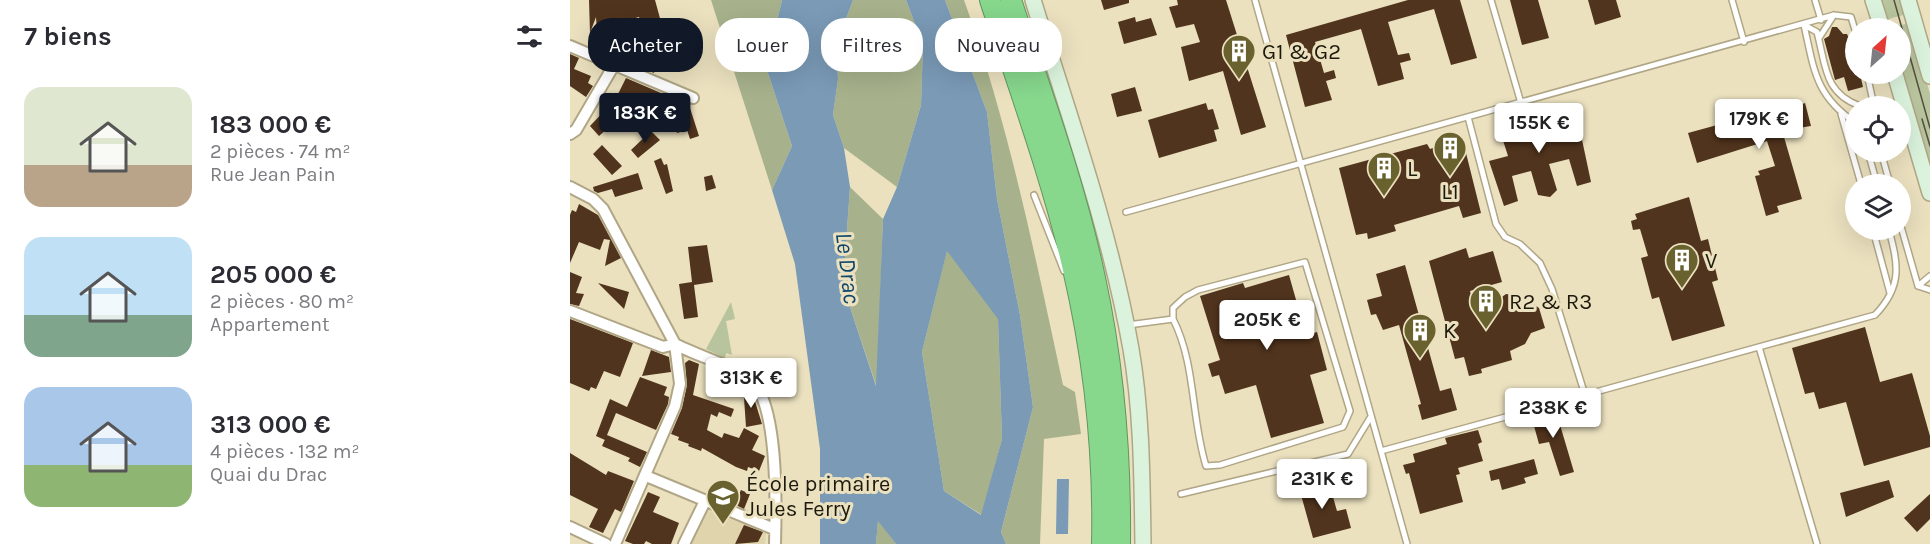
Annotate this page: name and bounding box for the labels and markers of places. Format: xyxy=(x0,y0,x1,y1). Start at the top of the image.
building icon: G1 & G2 xyxy=(1221,33,1257,80)
place label: G1 & G2 xyxy=(1262,39,1341,65)
pin: 183K € xyxy=(596,93,694,144)
pin: 179K € xyxy=(1710,99,1808,150)
pin: 155K € xyxy=(1490,103,1588,154)
building icon: L1 xyxy=(1432,130,1468,177)
building icon: L xyxy=(1366,150,1402,197)
place label: L xyxy=(1407,156,1418,182)
place label: L1 xyxy=(1441,179,1459,205)
building icon: V xyxy=(1664,242,1700,289)
place label: V xyxy=(1705,248,1717,274)
building icon: R2 & R3 xyxy=(1468,283,1504,330)
place label: R2 & R3 xyxy=(1509,289,1592,315)
pin: 205K € xyxy=(1218,300,1316,351)
building icon: K xyxy=(1402,312,1438,359)
place label: K xyxy=(1443,318,1456,344)
pin: 313K € xyxy=(702,358,800,409)
pin: 238K € xyxy=(1504,388,1602,439)
pin: 231K € xyxy=(1273,459,1371,510)
place label: École primaire Jules Ferry xyxy=(746,470,890,522)
school or university icon: École primaire Jules Ferry xyxy=(705,478,741,525)

